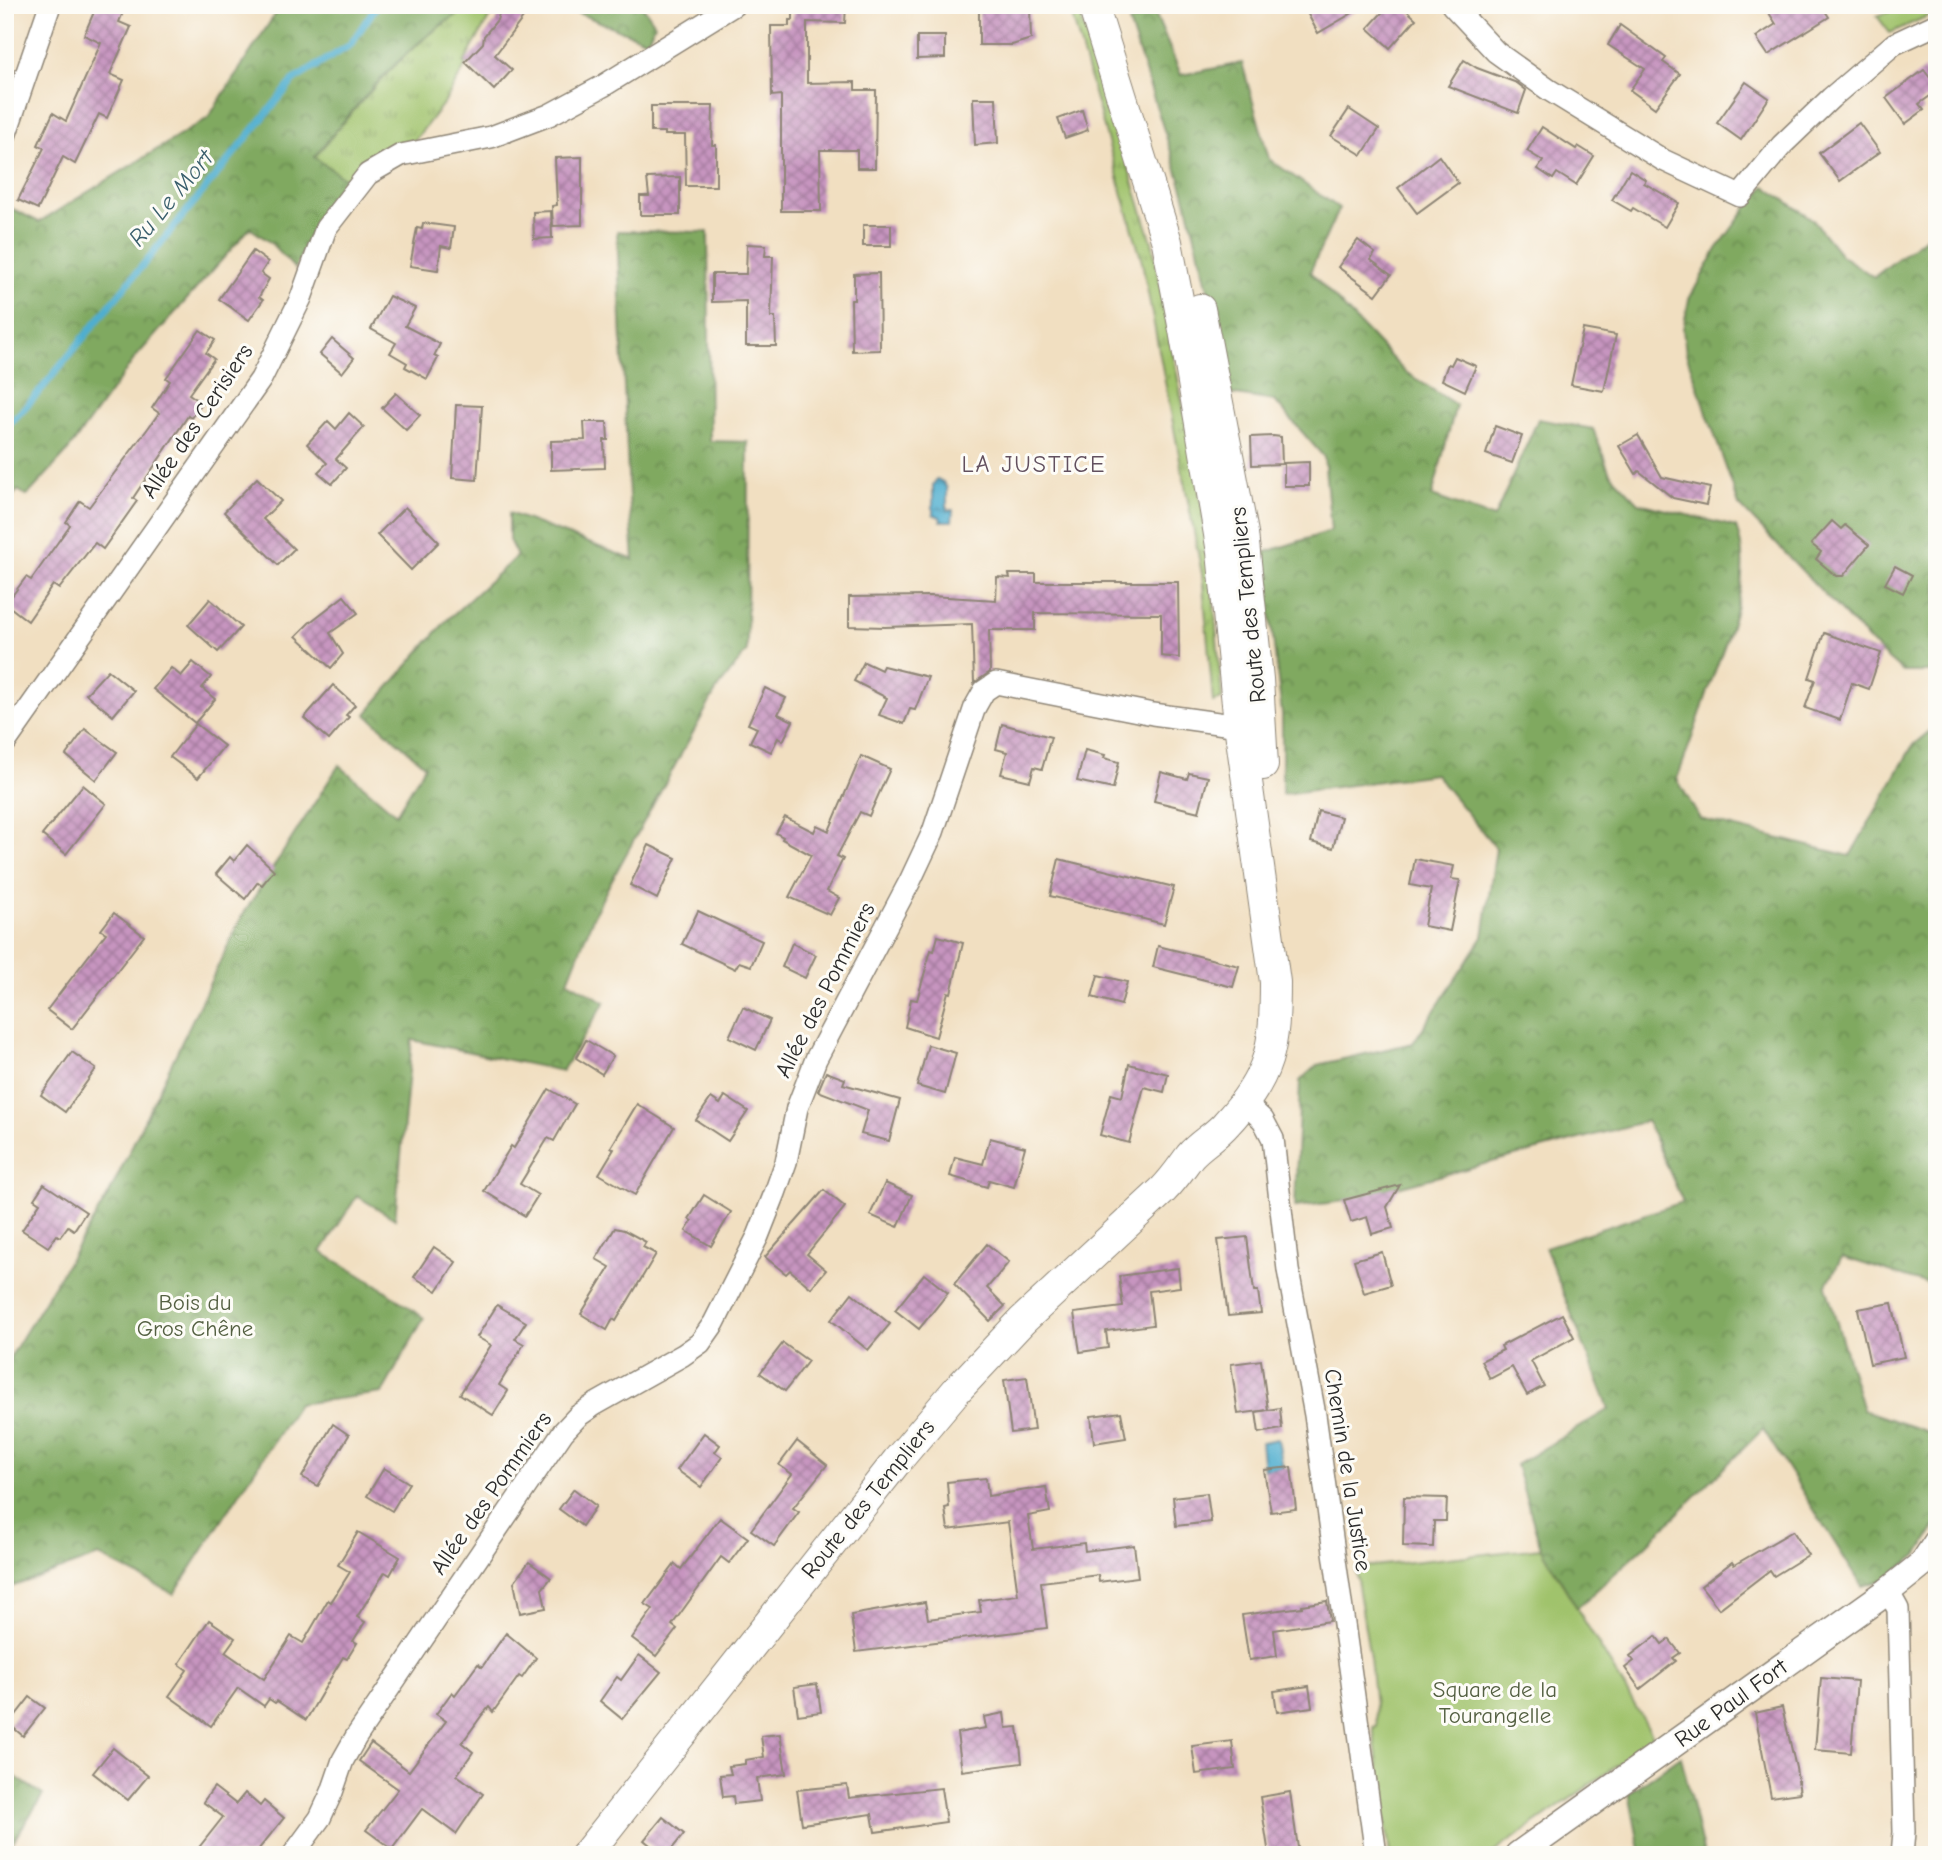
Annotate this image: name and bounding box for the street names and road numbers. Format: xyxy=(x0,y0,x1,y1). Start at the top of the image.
street label: Allée des Cerisiers xyxy=(135,339,259,503)
street label: Route des Templiers xyxy=(1224,506,1272,704)
street label: Allée des Pommiers xyxy=(769,898,881,1082)
street label: Chemin de la Justice xyxy=(1319,1367,1377,1573)
street label: Allée des Pommiers xyxy=(425,1406,557,1580)
street label: Route des Templiers xyxy=(796,1414,940,1584)
street label: Rue Paul Fort xyxy=(1669,1652,1794,1753)

